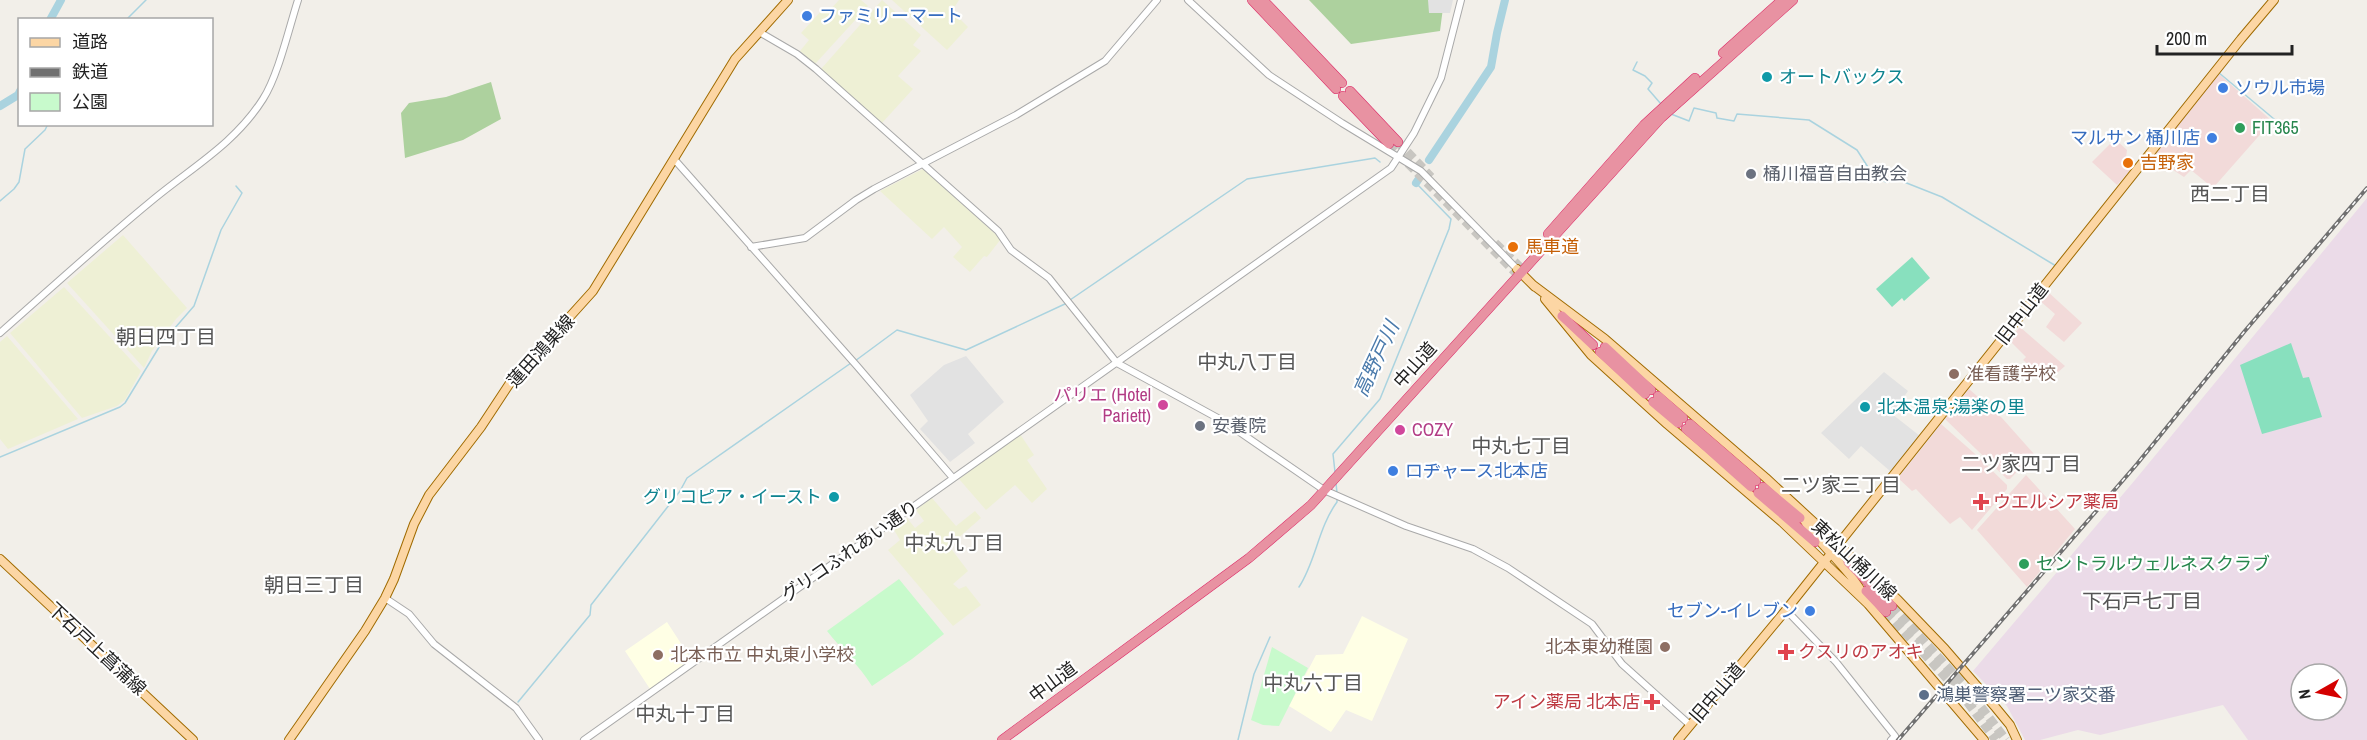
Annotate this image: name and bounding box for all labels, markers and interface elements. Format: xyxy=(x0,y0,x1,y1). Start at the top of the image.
place label: ファミリーマート xyxy=(819,3,963,28)
marker: ファミリーマート xyxy=(800,9,814,23)
legend xyxy=(18,18,213,126)
scale bar xyxy=(2157,18,2292,56)
text: 200 m xyxy=(2166,26,2207,51)
text: 道路 xyxy=(72,29,108,54)
text: 鉄道 xyxy=(72,59,108,84)
place label: オートバックス xyxy=(1779,64,1904,89)
marker: オートバックス xyxy=(1760,70,1774,84)
place label: ソウル市場 xyxy=(2235,75,2325,100)
marker: ソウル市場 xyxy=(2216,81,2230,95)
text: 公園 xyxy=(72,89,108,114)
place label: FIT365 xyxy=(2252,115,2299,140)
marker: FIT365 xyxy=(2233,121,2247,135)
place label: マルサン 桶川店 xyxy=(2070,125,2200,150)
marker: マルサン 桶川店 xyxy=(2205,131,2219,145)
place label: 吉野家 xyxy=(2140,150,2194,175)
marker: 吉野家 xyxy=(2121,156,2135,170)
place label: 桶川福音自由教会 xyxy=(1763,161,1907,186)
marker: 桶川福音自由教会 xyxy=(1744,167,1758,181)
district label: 西二丁目 xyxy=(2190,180,2270,207)
place label: 馬車道 xyxy=(1525,234,1579,259)
marker: 馬車道 xyxy=(1506,240,1520,254)
street label: 旧中山道 xyxy=(1990,278,2054,350)
street label: 蓮田鴻巣線 xyxy=(501,309,580,392)
water label: 高野戸川 xyxy=(1346,315,1406,401)
district label: 朝日四丁目 xyxy=(116,323,216,350)
street label: 中山道 xyxy=(1387,336,1442,393)
district label: 中丸八丁目 xyxy=(1197,348,1297,375)
place label: 准看護学校 xyxy=(1966,361,2056,386)
marker: 准看護学校 xyxy=(1947,367,1961,381)
place label: パリエ (Hotel Pariett) xyxy=(1054,382,1151,428)
place label: 北本温泉;湯楽の里 xyxy=(1877,394,2025,419)
marker: パリエ (Hotel Pariett) xyxy=(1156,398,1170,412)
marker: 北本温泉;湯楽の里 xyxy=(1858,400,1872,414)
place label: 安養院 xyxy=(1212,413,1266,438)
place label: COZY xyxy=(1412,417,1453,442)
marker: 安養院 xyxy=(1193,419,1207,433)
marker: COZY xyxy=(1393,423,1407,437)
district label: 中丸七丁目 xyxy=(1471,432,1571,459)
district label: 二ツ家四丁目 xyxy=(1961,450,2081,477)
place label: ロヂャース北本店 xyxy=(1405,458,1548,483)
marker: ロヂャース北本店 xyxy=(1386,464,1400,478)
district label: 二ツ家三丁目 xyxy=(1781,471,1901,498)
place label: グリコピア・イースト xyxy=(643,484,822,509)
place label: ウエルシア薬局 xyxy=(1993,489,2119,514)
marker: グリコピア・イースト xyxy=(827,490,841,504)
street label: グリコふれあい通り xyxy=(776,494,923,607)
marker: ウエルシア薬局 xyxy=(1974,495,1988,509)
street label: 東松山桶川線 xyxy=(1806,514,1902,606)
district label: 中丸九丁目 xyxy=(904,529,1004,556)
place label: セントラルウェルネスクラブ xyxy=(2036,551,2270,576)
marker: セントラルウェルネスクラブ xyxy=(2017,557,2031,571)
district label: 朝日三丁目 xyxy=(264,571,364,598)
district label: 下石戸七丁目 xyxy=(2082,587,2202,614)
street label: 下石戸上菖蒲線 xyxy=(43,597,152,701)
place label: セブン-イレブン xyxy=(1667,598,1798,623)
marker: セブン-イレブン xyxy=(1803,604,1817,618)
place label: 北本東幼稚園 xyxy=(1545,634,1653,659)
place label: クスリのアオキ xyxy=(1798,639,1923,664)
marker: 北本東幼稚園 xyxy=(1658,640,1672,654)
place label: 北本市立 中丸東小学校 xyxy=(670,642,854,667)
marker: クスリのアオキ xyxy=(1779,645,1793,659)
marker: 北本市立 中丸東小学校 xyxy=(651,648,665,662)
street label: 中山道 xyxy=(1024,655,1082,708)
street label: 旧中山道 xyxy=(1684,657,1750,728)
north arrow xyxy=(2289,662,2349,722)
district label: 中丸六丁目 xyxy=(1263,669,1363,696)
place label: 鴻巣警察署二ツ家交番 xyxy=(1936,682,2116,707)
marker: 鴻巣警察署二ツ家交番 xyxy=(1917,688,1931,702)
text: N xyxy=(2293,688,2316,701)
place label: アイン薬局 北本店 xyxy=(1493,689,1640,714)
marker: アイン薬局 北本店 xyxy=(1645,695,1659,709)
district label: 中丸十丁目 xyxy=(635,700,735,727)

